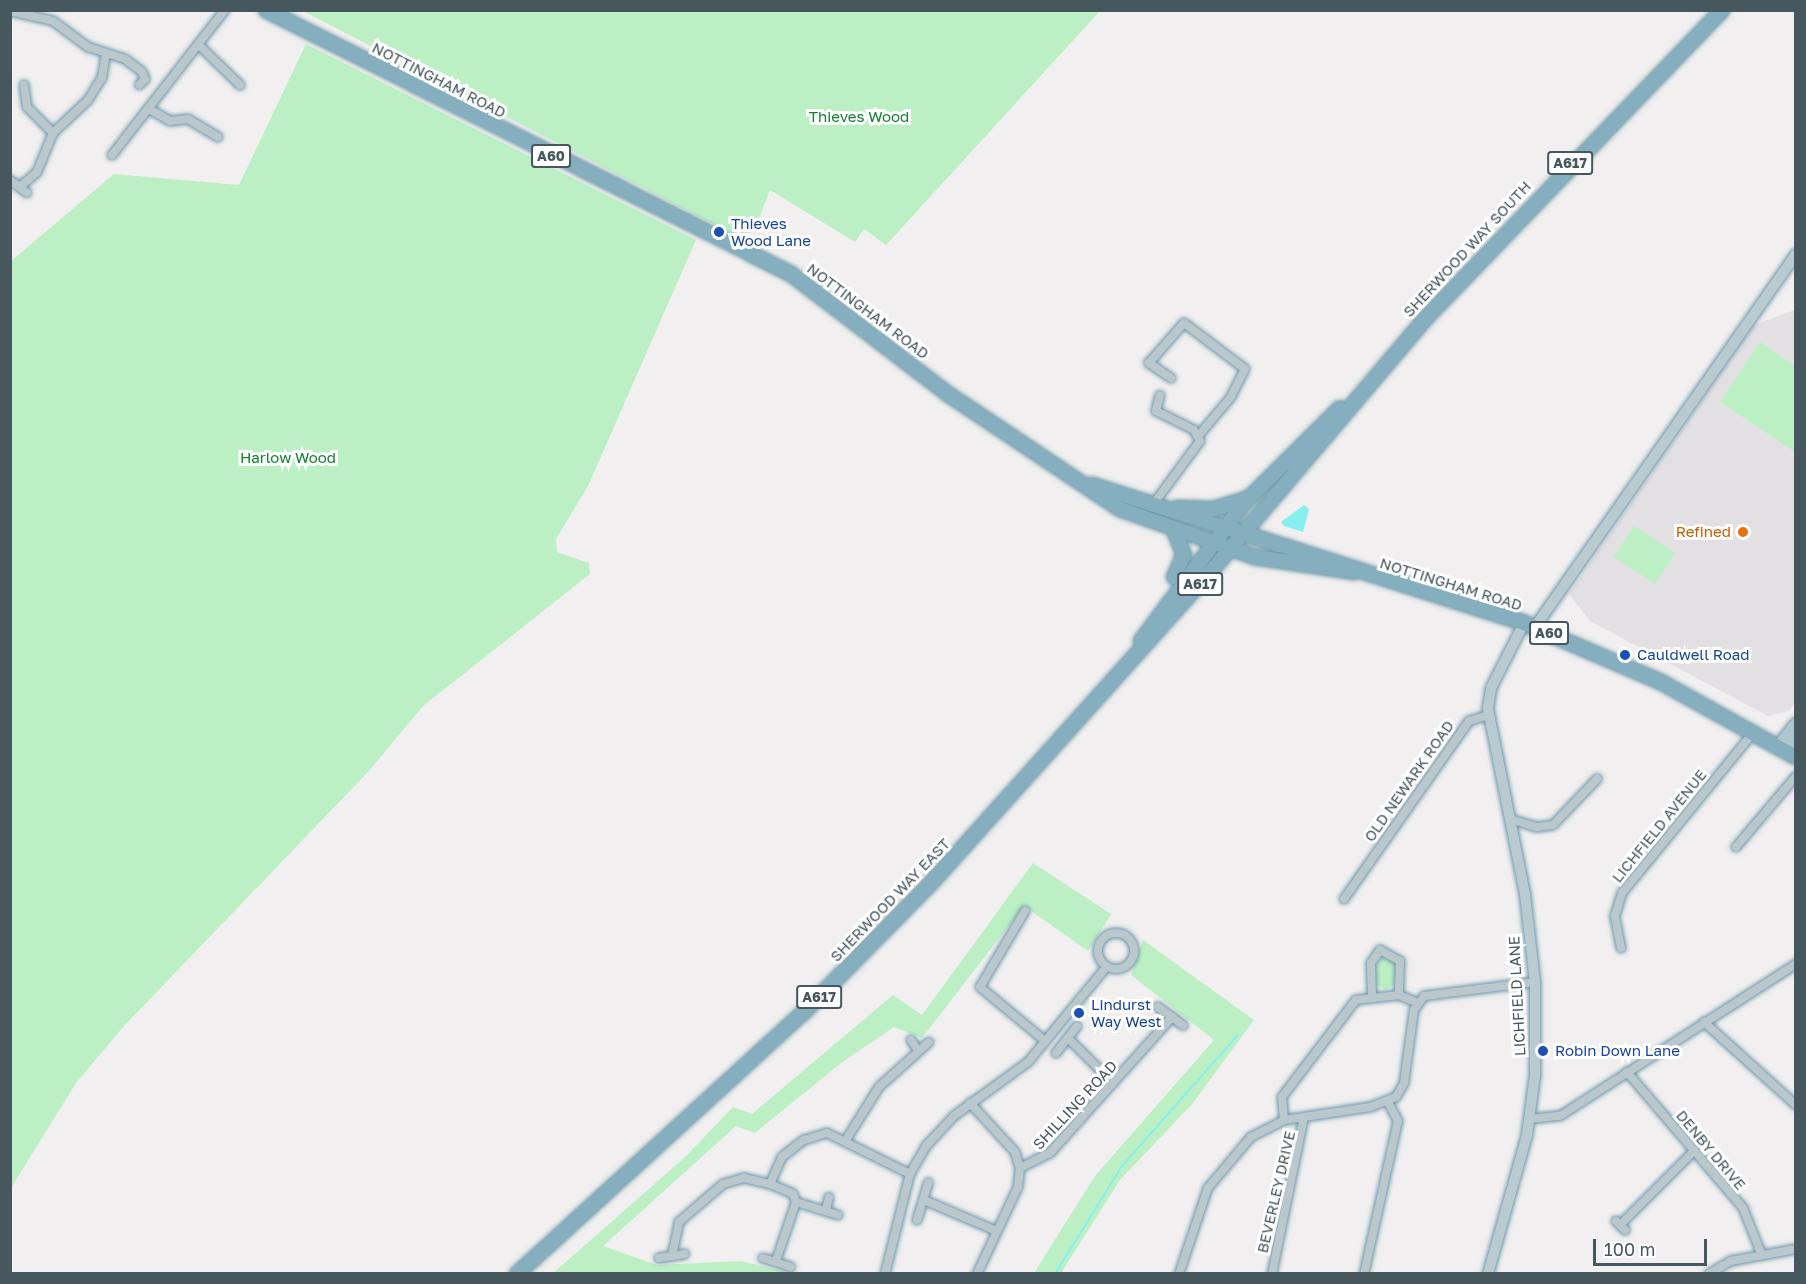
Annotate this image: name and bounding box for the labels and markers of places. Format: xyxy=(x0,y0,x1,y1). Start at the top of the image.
place label: Thieves Wood Lane xyxy=(731,214,811,249)
marker: Thieves Wood Lane xyxy=(712,225,726,239)
place label: Refined xyxy=(1676,523,1731,541)
marker: Refined xyxy=(1736,525,1750,539)
place label: Cauldwell Road xyxy=(1637,646,1749,664)
marker: Cauldwell Road xyxy=(1618,648,1632,662)
place label: Lindurst Way West xyxy=(1091,995,1162,1030)
marker: Lindurst Way West xyxy=(1072,1006,1086,1020)
place label: Robin Down Lane xyxy=(1555,1042,1680,1060)
marker: Robin Down Lane xyxy=(1536,1044,1550,1058)

